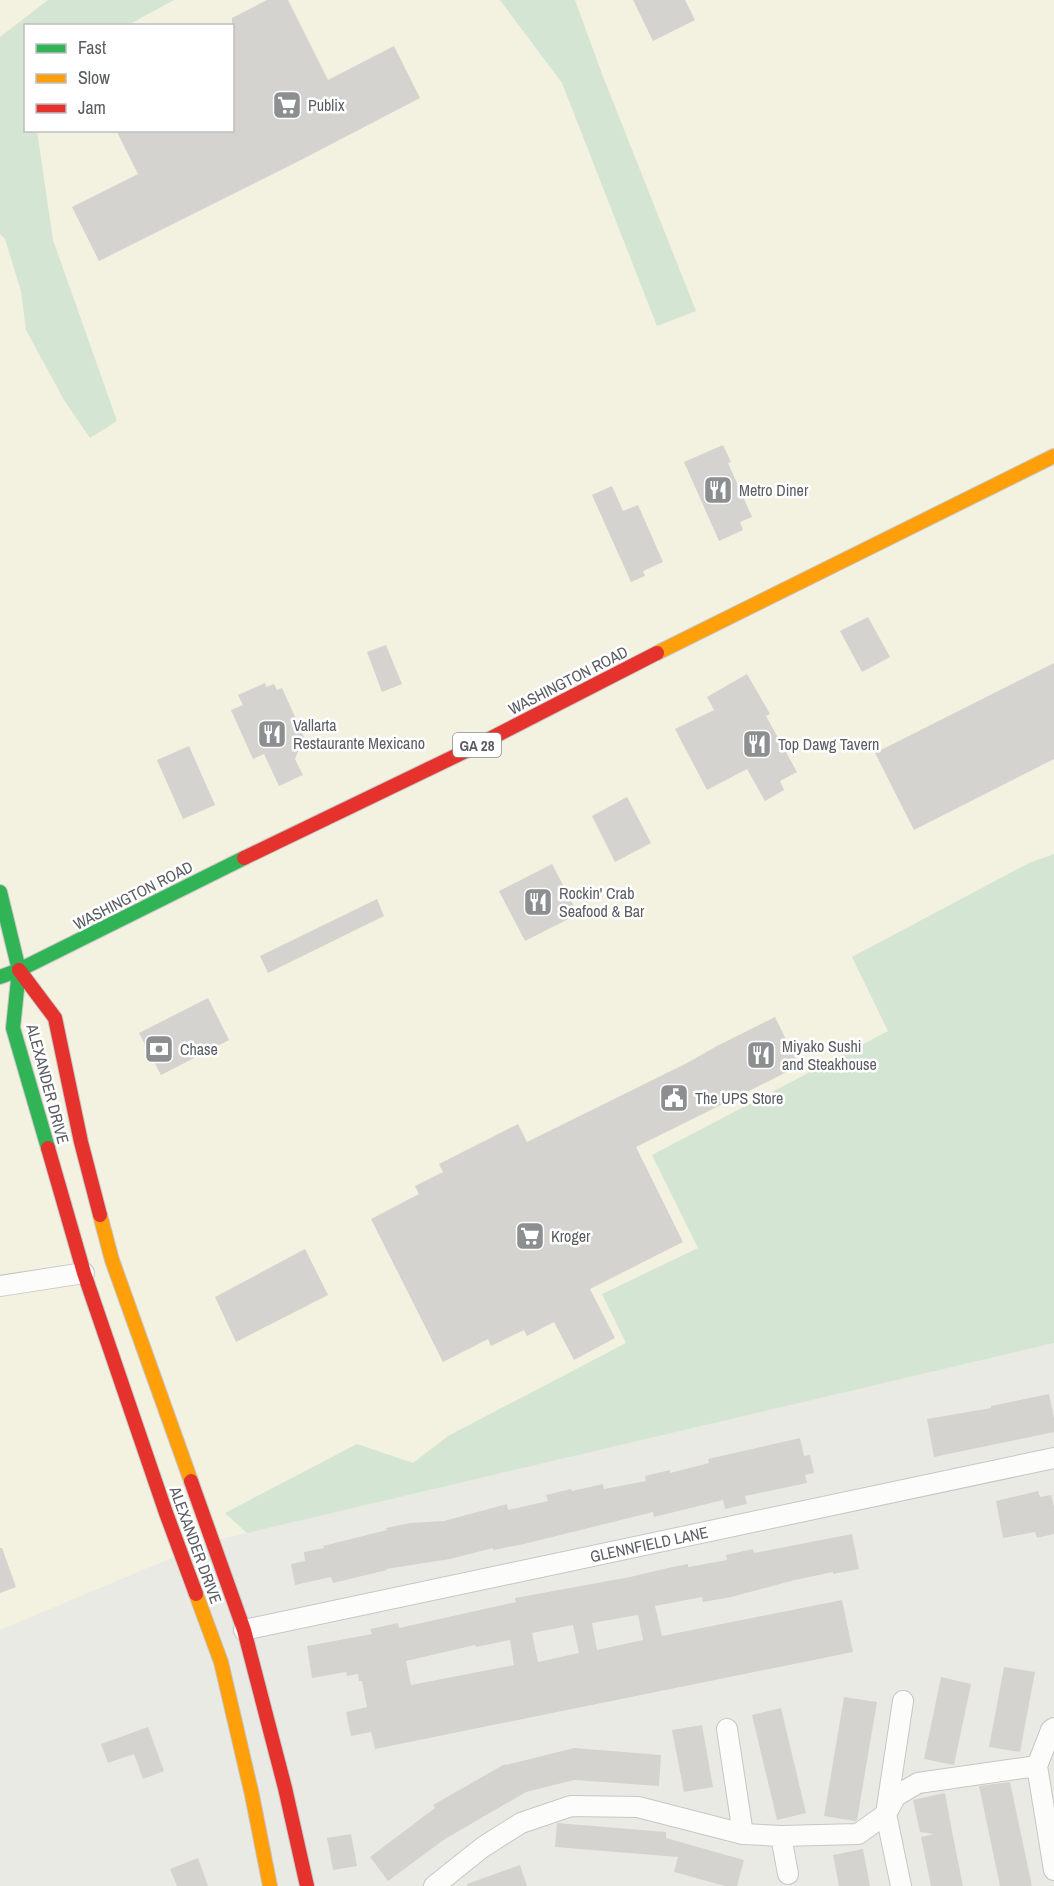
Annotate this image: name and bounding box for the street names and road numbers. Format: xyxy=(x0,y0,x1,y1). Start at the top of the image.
street label: WASHINGTON ROAD xyxy=(505,640,631,720)
road number: GA 28 xyxy=(453,733,501,757)
street label: WASHINGTON ROAD xyxy=(70,855,196,935)
street label: ALEXANDER DRIVE xyxy=(21,1021,75,1146)
street label: ALEXANDER DRIVE xyxy=(164,1482,227,1607)
street label: GLENNFIELD LANE xyxy=(588,1521,710,1567)

